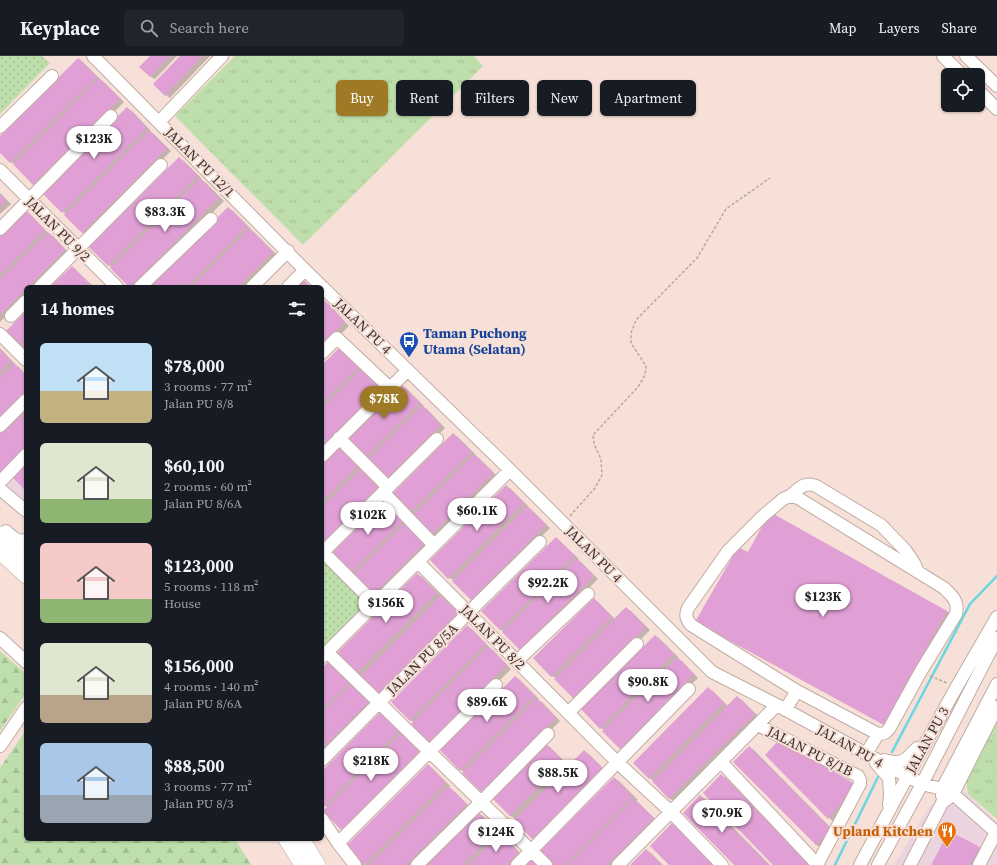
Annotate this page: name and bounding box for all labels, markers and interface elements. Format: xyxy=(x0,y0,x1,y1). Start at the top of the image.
search box xyxy=(124,10,404,46)
text: Keyplace xyxy=(20,15,100,41)
icon: search xyxy=(138,17,160,39)
text: Search here xyxy=(170,17,249,38)
text: Map xyxy=(829,18,856,38)
text: Layers xyxy=(878,18,920,38)
text: Share xyxy=(942,18,977,38)
map controls xyxy=(941,68,985,112)
button: locate xyxy=(941,68,985,112)
chip: Buy xyxy=(336,80,388,116)
chip: Rent xyxy=(396,80,453,116)
chip: Filters xyxy=(461,80,529,116)
chip: New xyxy=(537,80,592,116)
chip: Apartment xyxy=(600,80,696,116)
street label: JALAN PU 12/1 xyxy=(160,122,240,202)
pin: $123K xyxy=(66,126,122,160)
text: $123K xyxy=(75,130,113,147)
street label: JALAN PU 9/2 xyxy=(20,191,95,266)
pin: $83.3K xyxy=(132,199,198,233)
text: $83.3K xyxy=(144,203,186,220)
street label: JALAN PU 4 xyxy=(329,293,396,359)
text: 14 homes xyxy=(40,297,114,321)
icon: filters xyxy=(286,298,308,320)
place label: Taman Puchong Utama (Selatan) xyxy=(423,323,527,359)
bus stop icon: Taman Puchong Utama (Selatan) xyxy=(398,330,420,358)
text: $78,000 xyxy=(164,354,224,378)
icon: home xyxy=(72,359,120,407)
text: 3 rooms · 77 m² xyxy=(164,378,252,395)
pin: $78K xyxy=(360,386,408,420)
text: $78K xyxy=(369,390,399,407)
text: Jalan PU 8/8 xyxy=(164,395,234,412)
text: $60,100 xyxy=(164,454,224,478)
icon: home xyxy=(72,459,120,507)
text: 2 rooms · 60 m² xyxy=(164,478,252,495)
text: Jalan PU 8/6A xyxy=(164,495,242,512)
pin: $60.1K xyxy=(444,498,510,532)
pin: $102K xyxy=(340,502,396,536)
text: $60.1K xyxy=(456,502,498,519)
text: $102K xyxy=(349,506,387,523)
street label: JALAN PU 4 xyxy=(560,520,627,587)
text: $123,000 xyxy=(164,554,234,578)
icon: home xyxy=(72,559,120,607)
pin: $92.2K xyxy=(515,570,581,604)
text: $92.2K xyxy=(527,574,569,591)
text: 5 rooms · 118 m² xyxy=(164,578,259,595)
pin: $123K xyxy=(795,584,851,618)
text: $123K xyxy=(804,588,842,605)
pin: $156K xyxy=(358,590,414,624)
text: $156K xyxy=(367,594,405,611)
text: House xyxy=(164,595,201,612)
street label: JALAN PU 8/2 xyxy=(455,599,530,674)
street label: JALAN PU 8/5A xyxy=(381,618,463,700)
text: $156,000 xyxy=(164,654,234,678)
icon: home xyxy=(72,659,120,707)
pin: $90.8K xyxy=(615,669,681,703)
text: $90.8K xyxy=(627,673,669,690)
text: 4 rooms · 140 m² xyxy=(164,678,259,695)
pin: $89.6K xyxy=(454,689,520,723)
text: $89.6K xyxy=(466,693,508,710)
text: Jalan PU 8/6A xyxy=(164,695,242,712)
street label: JALAN PU 3 xyxy=(900,703,954,778)
street label: JALAN PU 4 xyxy=(812,719,887,773)
street label: JALAN PU 8/1B xyxy=(763,720,856,781)
pin: $218K xyxy=(343,748,399,782)
text: $218K xyxy=(352,752,390,769)
text: $88,500 xyxy=(164,754,224,778)
icon: home xyxy=(72,759,120,807)
pin: $88.5K xyxy=(525,760,591,794)
text: $88.5K xyxy=(537,764,579,781)
text: 3 rooms · 77 m² xyxy=(164,778,252,795)
text: Jalan PU 8/3 xyxy=(164,795,234,812)
pin: $70.9K xyxy=(689,800,755,834)
text: $70.9K xyxy=(701,804,743,821)
pin: $124K xyxy=(468,819,524,853)
restaurant icon: Upland Kitchen xyxy=(936,820,958,848)
place label: Upland Kitchen xyxy=(833,821,933,841)
text: $124K xyxy=(477,823,515,840)

